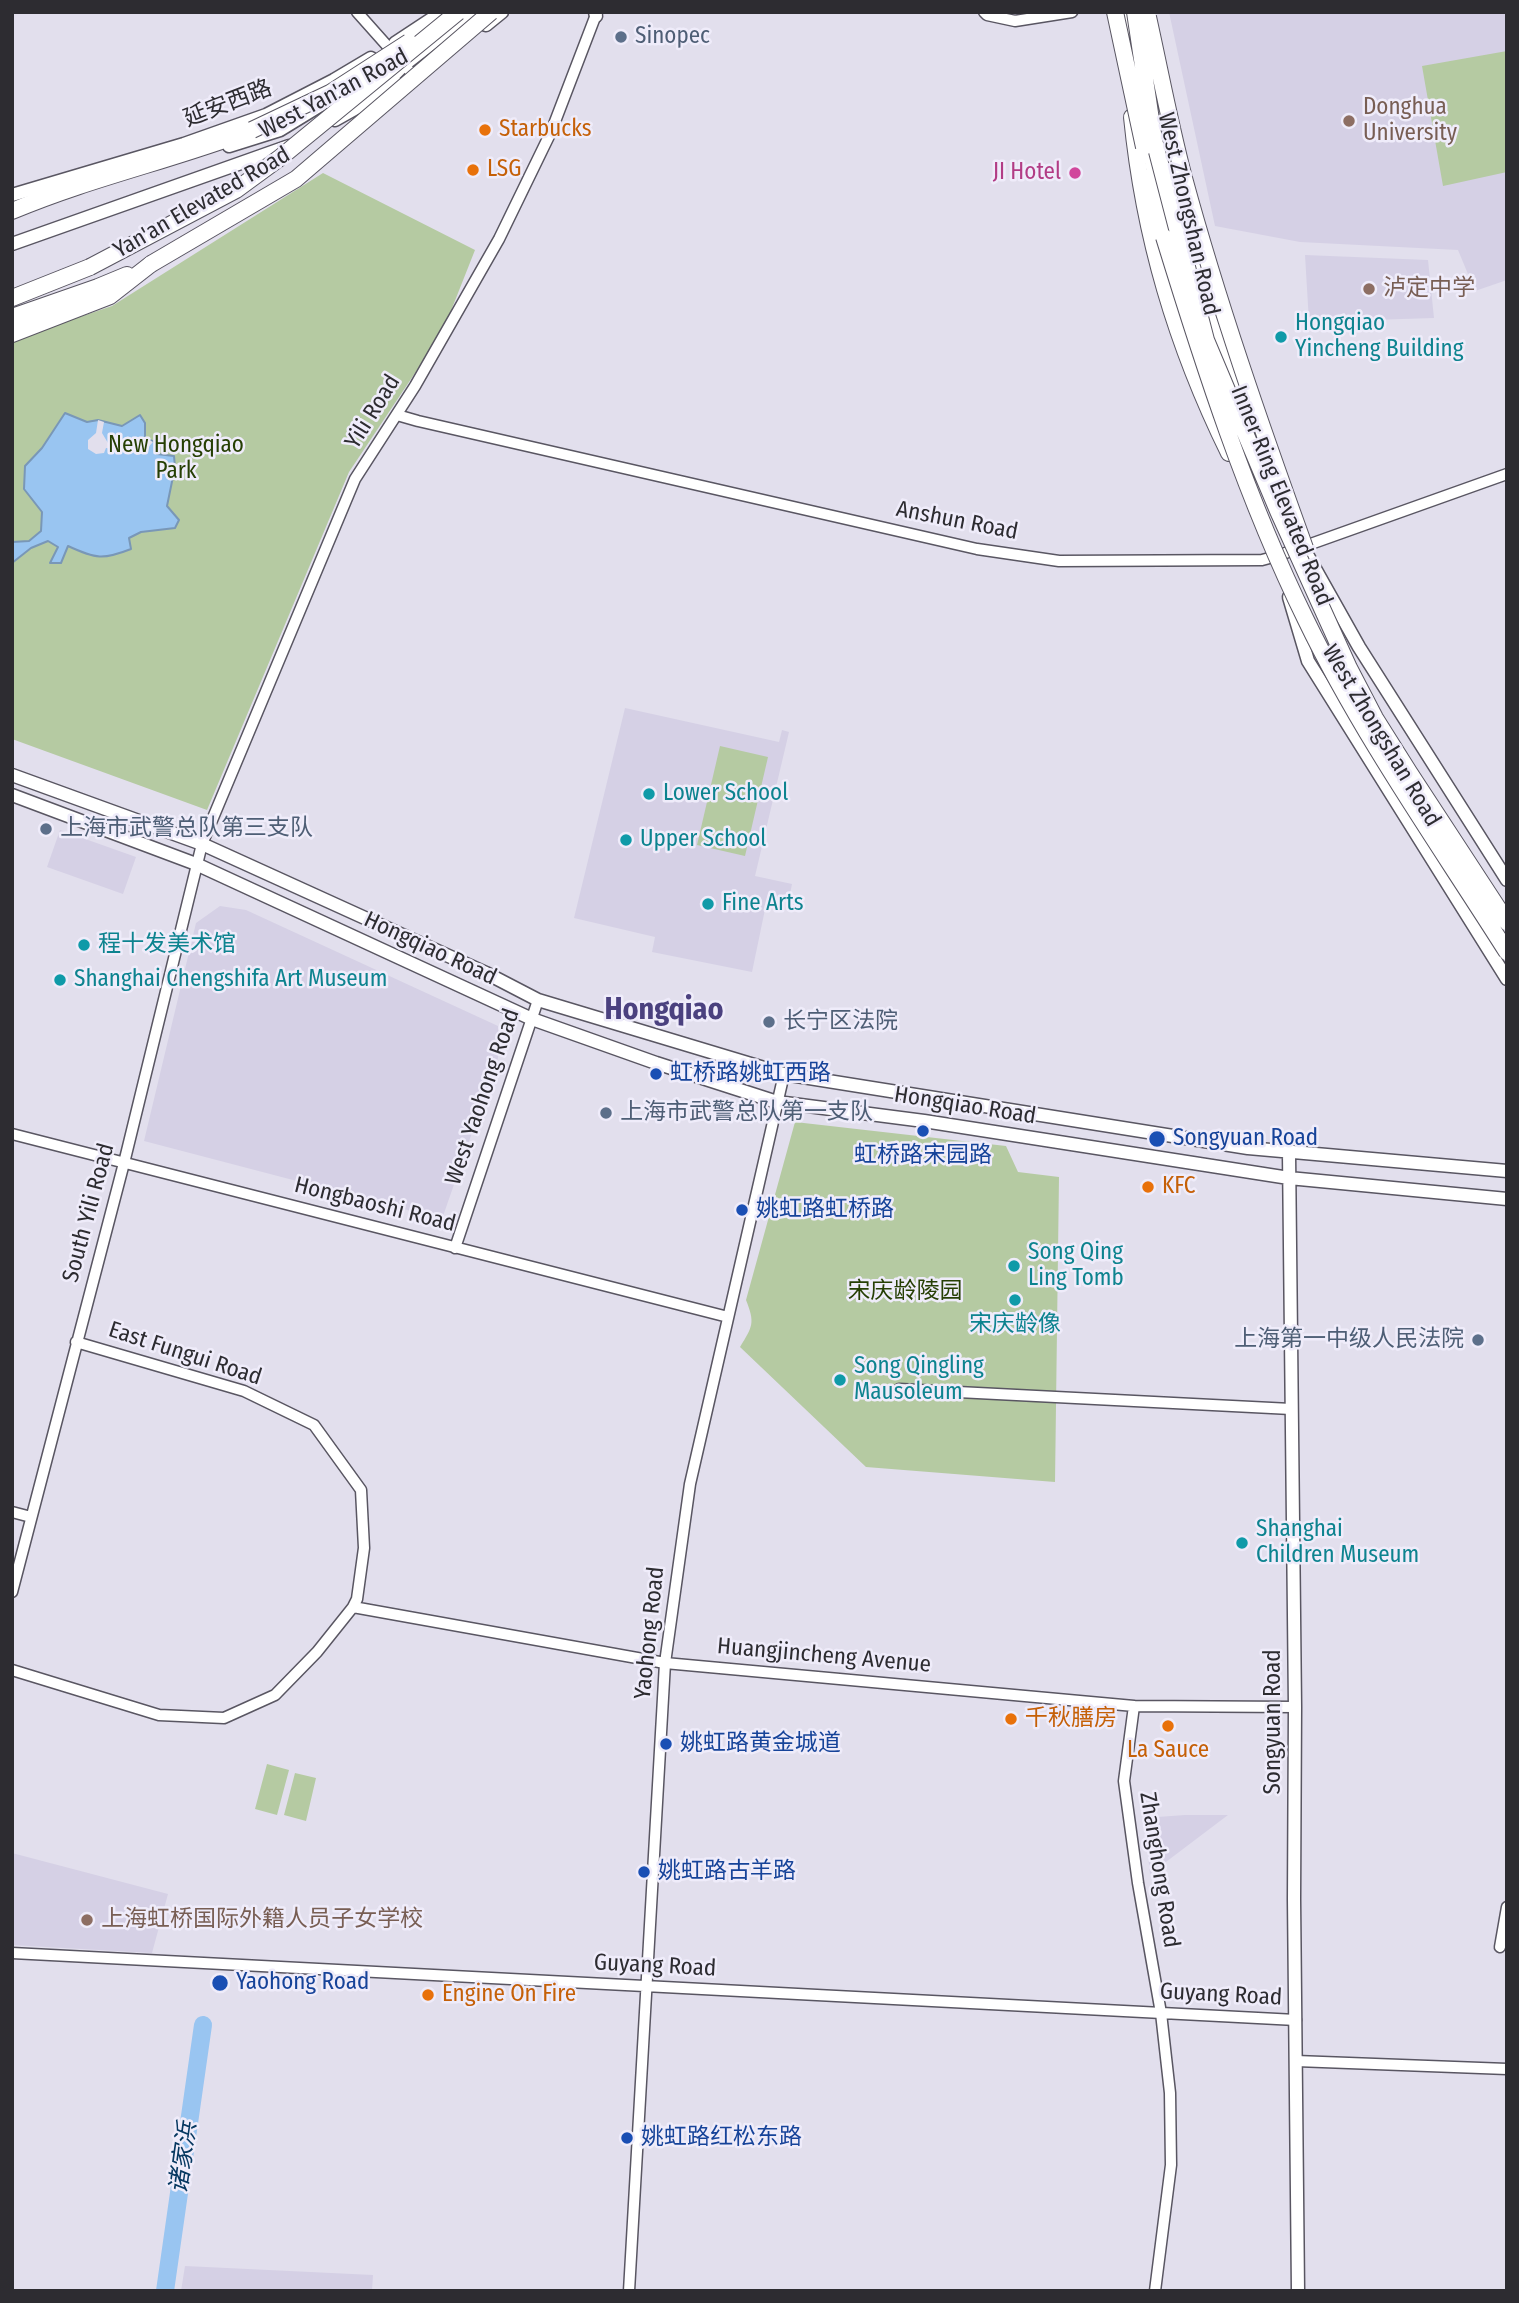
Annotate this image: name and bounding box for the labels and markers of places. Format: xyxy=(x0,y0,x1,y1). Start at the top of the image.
place label: Sinopec xyxy=(635,23,710,51)
marker: Sinopec xyxy=(613,29,629,45)
place label: Donghua University xyxy=(1363,94,1457,148)
marker: Donghua University xyxy=(1341,113,1357,129)
place label: Starbucks xyxy=(499,116,592,144)
marker: Starbucks xyxy=(477,122,493,138)
place label: LSG xyxy=(487,156,521,184)
place label: JI Hotel xyxy=(993,159,1061,187)
marker: LSG xyxy=(465,162,481,178)
marker: JI Hotel xyxy=(1067,165,1083,181)
place label: 泸定中学 xyxy=(1383,275,1475,303)
marker: 泸定中学 xyxy=(1361,281,1377,297)
place label: Hongqiao Yincheng Building xyxy=(1295,310,1463,364)
marker: Hongqiao Yincheng Building xyxy=(1273,329,1289,345)
place label: Lower School xyxy=(663,780,788,808)
marker: Lower School xyxy=(641,786,657,802)
place label: 上海市武警总队第三支队 xyxy=(60,815,313,843)
marker: 上海市武警总队第三支队 xyxy=(38,821,54,837)
place label: Upper School xyxy=(640,826,766,854)
marker: Upper School xyxy=(618,832,634,848)
place label: Fine Arts xyxy=(722,890,803,918)
marker: Fine Arts xyxy=(700,896,716,912)
place label: 程十发美术馆 xyxy=(98,931,236,959)
marker: 程十发美术馆 xyxy=(76,937,92,953)
place label: Shanghai Chengshifa Art Museum xyxy=(74,966,387,994)
marker: Shanghai Chengshifa Art Museum xyxy=(52,972,68,988)
place label: 长宁区法院 xyxy=(783,1008,898,1036)
marker: 长宁区法院 xyxy=(761,1014,777,1030)
place label: 虹桥路姚虹西路 xyxy=(670,1060,831,1088)
marker: 虹桥路姚虹西路 xyxy=(648,1066,664,1082)
place label: 上海市武警总队第一支队 xyxy=(620,1099,873,1127)
marker: 上海市武警总队第一支队 xyxy=(598,1105,614,1121)
marker: 虹桥路宋园路 xyxy=(915,1123,931,1139)
place label: Songyuan Road xyxy=(1173,1125,1318,1153)
marker: Songyuan Road xyxy=(1147,1129,1167,1149)
place label: 虹桥路宋园路 xyxy=(854,1142,992,1170)
place label: KFC xyxy=(1162,1173,1196,1201)
marker: KFC xyxy=(1140,1179,1156,1195)
place label: 姚虹路虹桥路 xyxy=(756,1196,894,1224)
marker: 姚虹路虹桥路 xyxy=(734,1202,750,1218)
place label: Song Qing Ling Tomb xyxy=(1028,1239,1124,1293)
marker: Song Qing Ling Tomb xyxy=(1006,1258,1022,1274)
marker: 宋庆龄像 xyxy=(1007,1292,1023,1308)
place label: 宋庆龄像 xyxy=(969,1311,1061,1339)
place label: 上海第一中级人民法院 xyxy=(1234,1326,1464,1354)
marker: 上海第一中级人民法院 xyxy=(1470,1332,1486,1348)
place label: Song Qingling Mausoleum xyxy=(854,1353,984,1407)
marker: Song Qingling Mausoleum xyxy=(832,1372,848,1388)
place label: Shanghai Children Museum xyxy=(1256,1516,1419,1570)
marker: Shanghai Children Museum xyxy=(1234,1535,1250,1551)
place label: 千秋膳房 xyxy=(1025,1705,1117,1733)
marker: 千秋膳房 xyxy=(1003,1711,1019,1727)
marker: La Sauce xyxy=(1160,1718,1176,1734)
place label: 姚虹路黄金城道 xyxy=(680,1730,841,1758)
marker: 姚虹路黄金城道 xyxy=(658,1736,674,1752)
place label: La Sauce xyxy=(1127,1737,1209,1765)
place label: 姚虹路古羊路 xyxy=(658,1858,796,1886)
marker: 姚虹路古羊路 xyxy=(636,1864,652,1880)
place label: 上海虹桥国际外籍人员子女学校 xyxy=(101,1906,423,1934)
marker: 上海虹桥国际外籍人员子女学校 xyxy=(79,1912,95,1928)
place label: Yaohong Road xyxy=(236,1969,369,1997)
marker: Yaohong Road xyxy=(210,1973,230,1993)
place label: Engine On Fire xyxy=(442,1981,576,2009)
marker: Engine On Fire xyxy=(420,1987,436,2003)
place label: 姚虹路红松东路 xyxy=(641,2124,802,2152)
marker: 姚虹路红松东路 xyxy=(619,2130,635,2146)

